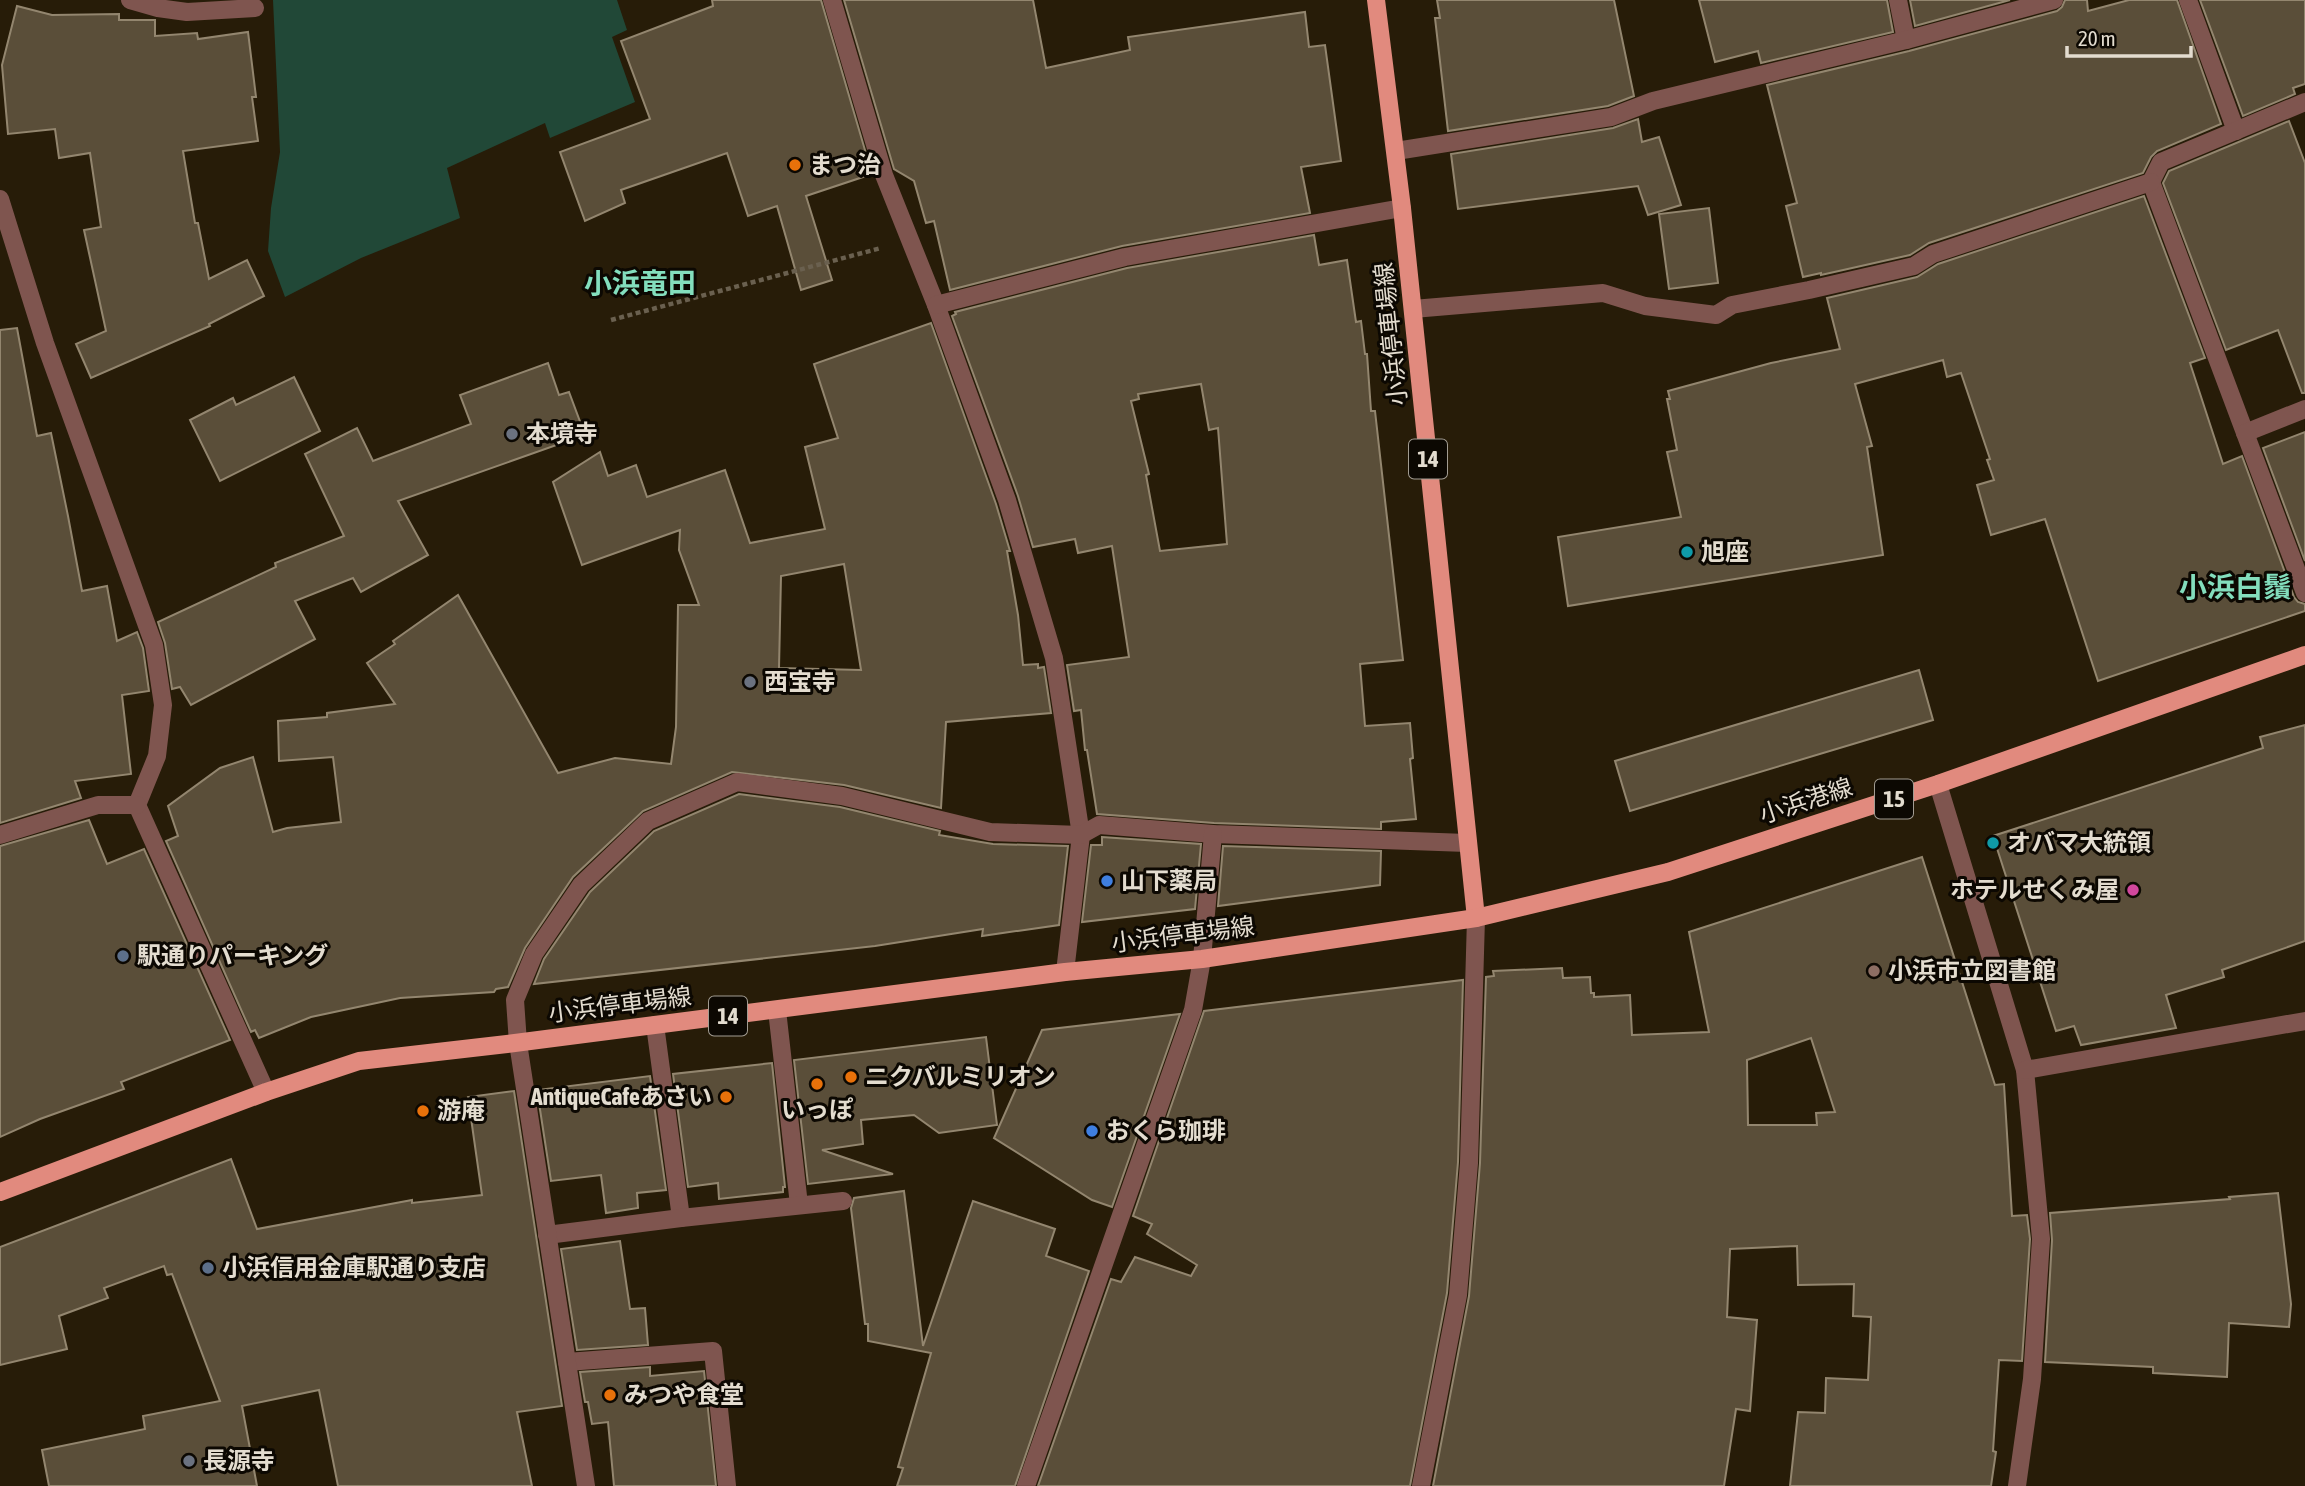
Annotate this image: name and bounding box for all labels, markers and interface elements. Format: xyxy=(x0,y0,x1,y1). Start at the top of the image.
scale bar xyxy=(2067,14,2191,58)
text: 20 m xyxy=(2078,26,2116,50)
place label: まつ治 xyxy=(809,151,881,178)
marker: まつ治 xyxy=(787,157,803,173)
street label: 小浜停車場線 xyxy=(1370,261,1411,407)
district label: 小浜竜田 xyxy=(584,267,696,299)
place label: 本境寺 xyxy=(526,420,598,447)
marker: 本境寺 xyxy=(504,426,520,442)
road number: 14 xyxy=(1409,440,1447,478)
place label: 旭座 xyxy=(1701,538,1749,565)
marker: 旭座 xyxy=(1679,544,1695,560)
district label: 小浜白鬚 xyxy=(2179,571,2291,603)
place label: 西宝寺 xyxy=(764,668,836,695)
marker: 西宝寺 xyxy=(742,674,758,690)
street label: 小浜港線 xyxy=(1756,773,1856,828)
road number: 15 xyxy=(1875,779,1913,818)
place label: オバマ大統領 xyxy=(2007,829,2151,856)
marker: オバマ大統領 xyxy=(1985,835,2001,851)
place label: 山下薬局 xyxy=(1121,867,1217,894)
marker: 山下薬局 xyxy=(1099,873,1115,889)
place label: ホテルせくみ屋 xyxy=(1950,876,2119,903)
marker: ホテルせくみ屋 xyxy=(2125,882,2141,898)
street label: 小浜停車場線 xyxy=(1110,912,1256,957)
place label: 駅通りパーキング xyxy=(137,942,328,969)
marker: 駅通りパーキング xyxy=(115,948,131,964)
place label: 小浜市立図書館 xyxy=(1888,957,2056,984)
marker: 小浜市立図書館 xyxy=(1866,963,1882,979)
street label: 小浜停車場線 xyxy=(547,982,693,1027)
road number: 14 xyxy=(709,996,747,1036)
place label: ニクバルミリオン xyxy=(865,1063,1056,1090)
marker: ニクバルミリオン xyxy=(843,1069,859,1085)
marker: いっぽ xyxy=(809,1076,825,1092)
place label: AntiqueCafeあさい xyxy=(530,1083,712,1110)
marker: AntiqueCafeあさい xyxy=(718,1089,734,1105)
place label: いっぽ xyxy=(781,1096,854,1123)
place label: 游庵 xyxy=(437,1097,485,1124)
marker: 游庵 xyxy=(415,1103,431,1119)
place label: おくら珈琲 xyxy=(1106,1117,1226,1144)
marker: おくら珈琲 xyxy=(1084,1123,1100,1139)
place label: 小浜信用金庫駅通り支店 xyxy=(222,1254,486,1281)
marker: 小浜信用金庫駅通り支店 xyxy=(200,1260,216,1276)
place label: みつや食堂 xyxy=(624,1381,744,1408)
marker: みつや食堂 xyxy=(602,1387,618,1403)
place label: 長源寺 xyxy=(203,1447,275,1474)
marker: 長源寺 xyxy=(181,1453,197,1469)

